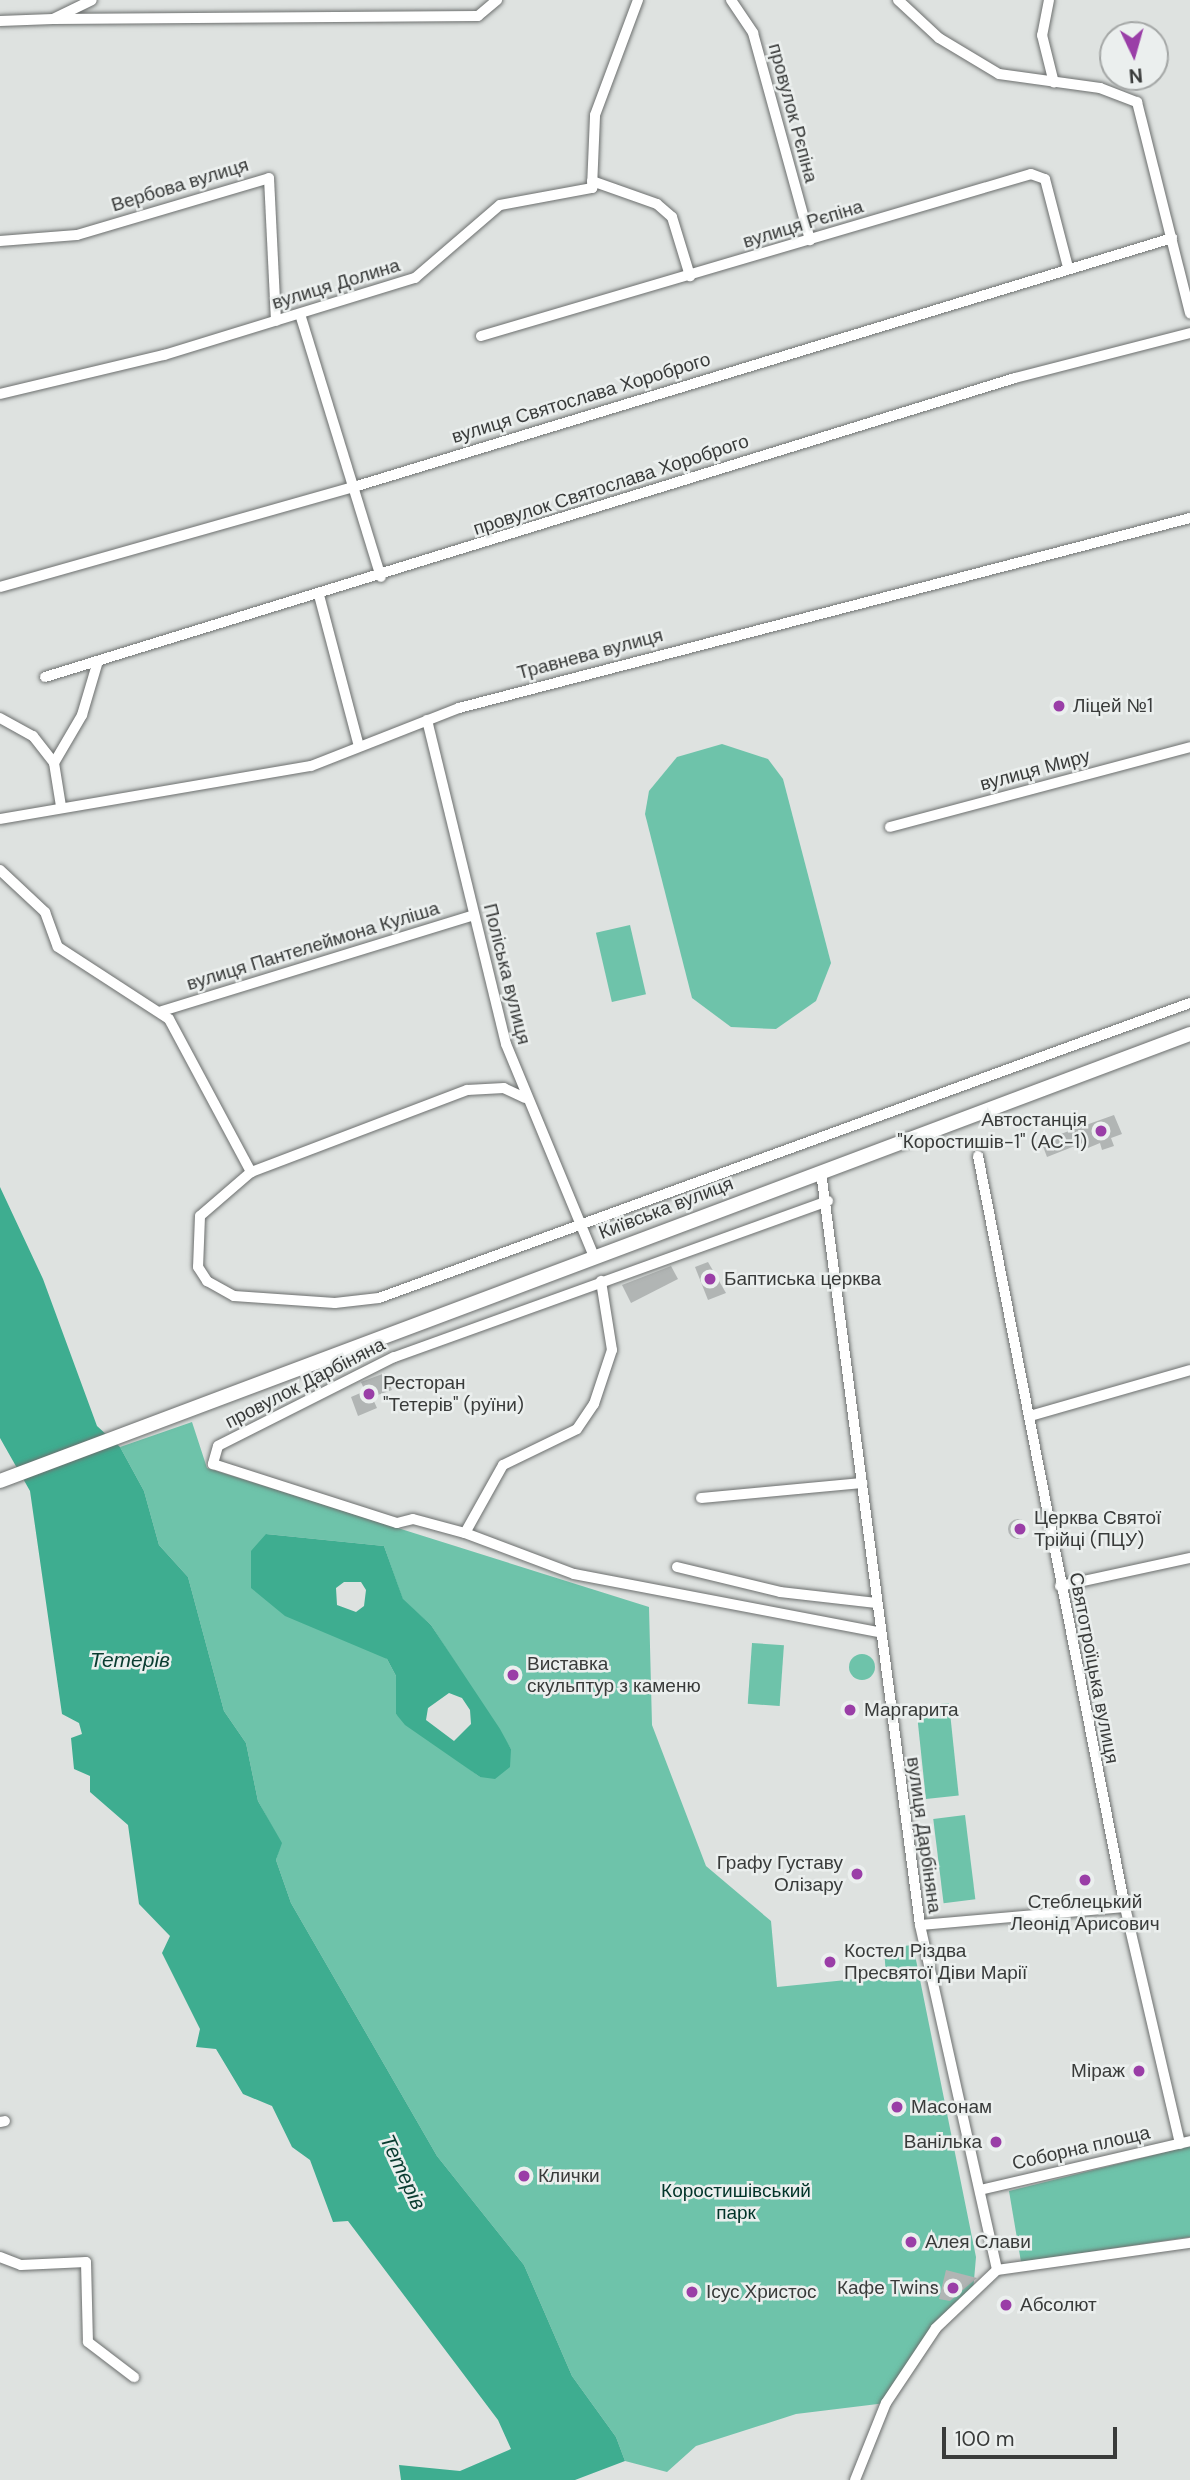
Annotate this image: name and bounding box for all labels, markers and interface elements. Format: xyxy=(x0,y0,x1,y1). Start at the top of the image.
north arrow xyxy=(1099,21,1169,91)
street label: провулок Рєпіна xyxy=(763,41,823,185)
text: N xyxy=(1128,62,1144,88)
street label: Вербова вулиця xyxy=(109,153,251,217)
street label: вулиця Рєпіна xyxy=(740,195,866,253)
street label: вулиця Долина xyxy=(269,254,403,314)
street label: вулиця Святослава Хороброго xyxy=(449,348,713,448)
street label: провулок Святослава Хороброго xyxy=(470,430,752,540)
street label: Травнева вулиця xyxy=(515,624,665,684)
place label: Ліцей №1 xyxy=(1073,695,1153,717)
marker: Ліцей №1 xyxy=(1051,698,1067,714)
street label: вулиця Миру xyxy=(977,744,1093,796)
street label: вулиця Пантелеймона Куліша xyxy=(184,897,442,995)
street label: Поліська вулиця xyxy=(478,901,536,1047)
place label: Автостанція "Коростишів-1" (АС-1) xyxy=(897,1109,1087,1153)
marker: Автостанція "Коростишів-1" (АС-1) xyxy=(1093,1123,1109,1139)
street label: Київська вулиця xyxy=(596,1172,736,1244)
place label: Баптиська церква xyxy=(724,1268,881,1290)
marker: Баптиська церква xyxy=(702,1271,718,1287)
street label: провулок Дарбіняна xyxy=(221,1333,389,1433)
place label: Ресторан "Тетерів" (руїни) xyxy=(383,1372,524,1416)
marker: Ресторан "Тетерів" (руїни) xyxy=(361,1386,377,1402)
place label: Церква Святої Трійці (ПЦУ) xyxy=(1034,1507,1161,1551)
marker: Церква Святої Трійці (ПЦУ) xyxy=(1012,1521,1028,1537)
street label: Святотроїцька вулиця xyxy=(1064,1570,1124,1766)
water label: Тетерів xyxy=(90,1647,170,1673)
place label: Виставка скульптур з каменю xyxy=(527,1653,701,1697)
marker: Виставка скульптур з каменю xyxy=(505,1667,521,1683)
place label: Маргарита xyxy=(864,1699,958,1721)
marker: Маргарита xyxy=(842,1702,858,1718)
street label: вулиця Дарбіняна xyxy=(902,1755,946,1915)
place label: Графу Густаву Олізару xyxy=(717,1852,843,1896)
marker: Графу Густаву Олізару xyxy=(849,1866,865,1882)
marker: Стеблецький Леонід Арисович xyxy=(1077,1872,1093,1888)
place label: Стеблецький Леонід Арисович xyxy=(1010,1891,1160,1935)
place label: Костел Різдва Пресвятої Діви Марії xyxy=(844,1940,1027,1984)
marker: Костел Різдва Пресвятої Діви Марії xyxy=(822,1954,838,1970)
place label: Міраж xyxy=(1071,2060,1125,2082)
marker: Міраж xyxy=(1131,2063,1147,2079)
place label: Масонам xyxy=(911,2096,992,2118)
marker: Масонам xyxy=(889,2099,905,2115)
street label: Соборна площа xyxy=(1010,2121,1152,2175)
water label: Тетерів xyxy=(375,2130,431,2214)
place label: Ванілька xyxy=(904,2131,982,2153)
marker: Ванілька xyxy=(988,2134,1004,2150)
place label: Клички xyxy=(538,2165,600,2187)
marker: Клички xyxy=(516,2168,532,2184)
park label: Коростишівський парк xyxy=(661,2180,811,2224)
place label: Алея Слави xyxy=(925,2231,1031,2253)
marker: Алея Слави xyxy=(903,2234,919,2250)
place label: Кафе Twins xyxy=(837,2277,939,2299)
marker: Кафе Twins xyxy=(945,2280,961,2296)
place label: Ісус Христос xyxy=(706,2281,817,2303)
marker: Ісус Христос xyxy=(684,2284,700,2300)
place label: Абсолют xyxy=(1020,2294,1097,2316)
marker: Абсолют xyxy=(998,2297,1014,2313)
scale bar xyxy=(945,2414,1120,2458)
text: 100 m xyxy=(955,2425,1015,2453)

